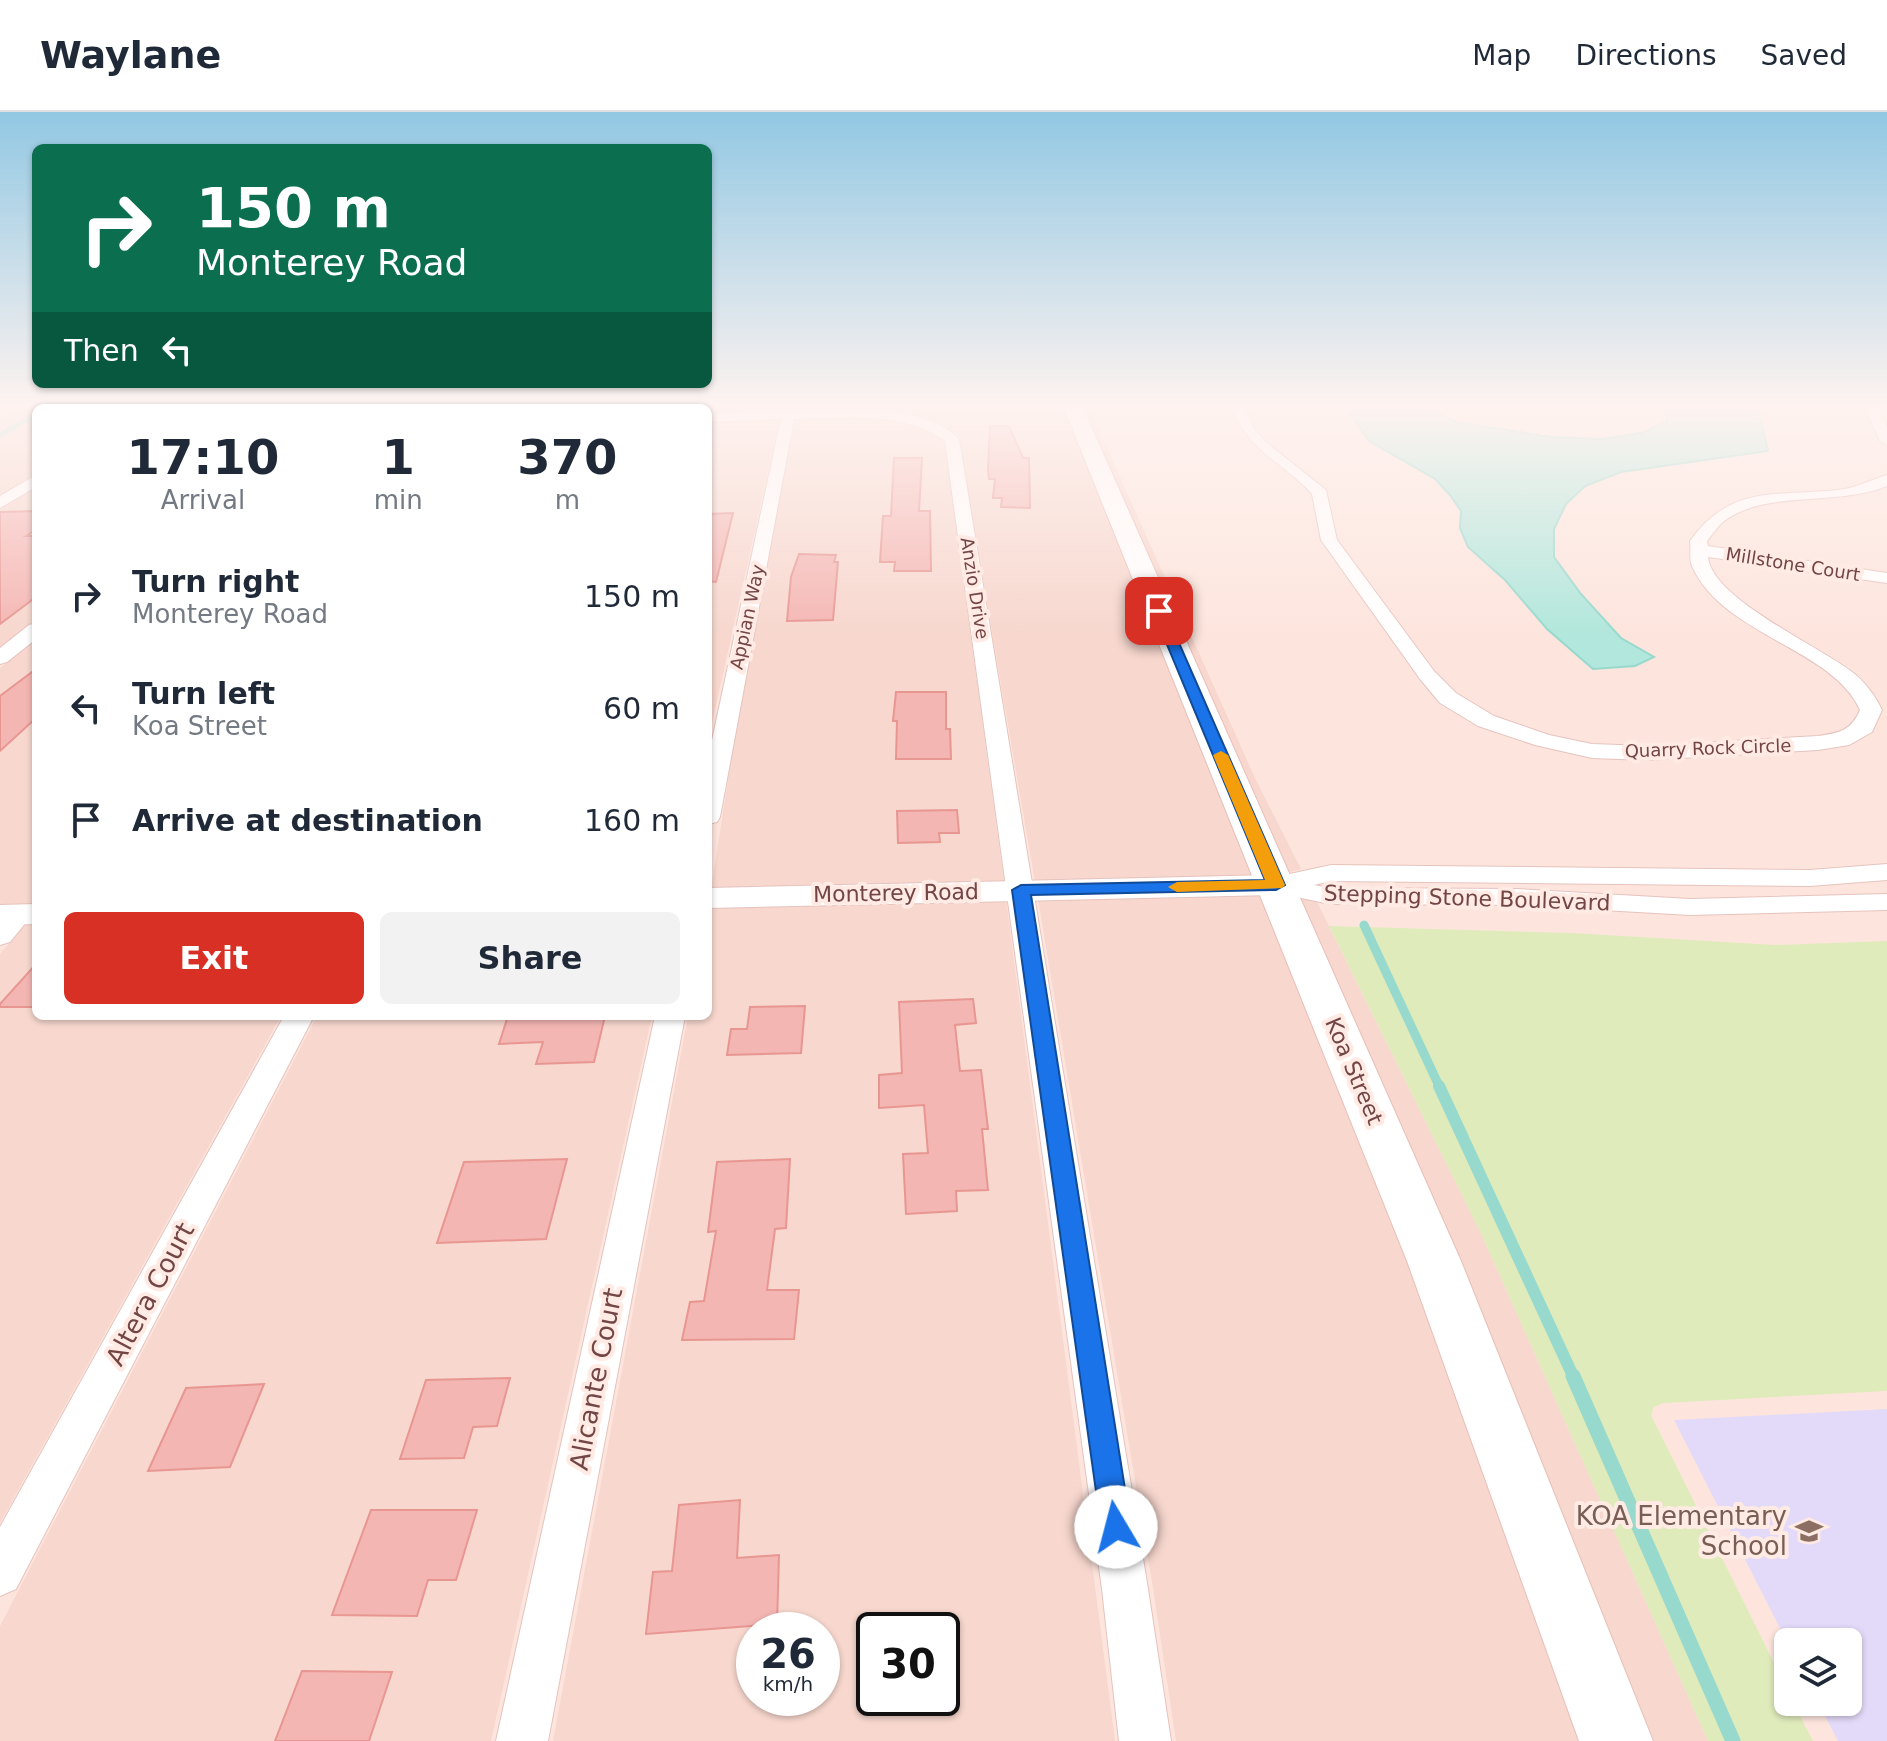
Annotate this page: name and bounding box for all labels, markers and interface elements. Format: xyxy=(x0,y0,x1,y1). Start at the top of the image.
text: Waylane xyxy=(40,33,221,77)
text: Map xyxy=(1472,39,1531,72)
text: Directions xyxy=(1575,39,1716,72)
text: Saved xyxy=(1760,39,1847,72)
text: 150 m xyxy=(196,175,391,240)
icon: right xyxy=(64,176,168,280)
text: Monterey Road xyxy=(196,242,467,283)
icon: left xyxy=(155,328,199,372)
text: Then xyxy=(64,333,139,368)
text: 17:10 xyxy=(126,429,279,485)
text: 1 xyxy=(382,429,415,485)
text: 370 xyxy=(517,429,617,485)
text: Arrival xyxy=(161,485,245,515)
text: min xyxy=(374,485,423,515)
text: m xyxy=(555,485,580,515)
street label: Anzio Drive xyxy=(957,536,993,640)
street label: Millstone Court xyxy=(1724,543,1862,585)
street label: Appian Way xyxy=(726,562,768,671)
text: Turn right xyxy=(132,564,299,599)
icon: right xyxy=(64,574,108,618)
pin xyxy=(1125,577,1193,645)
text: 150 m xyxy=(584,579,680,614)
icon: arrive xyxy=(1137,589,1181,633)
text: Monterey Road xyxy=(132,599,328,629)
text: Turn left xyxy=(132,676,275,711)
icon: left xyxy=(64,686,108,730)
text: 60 m xyxy=(603,691,680,726)
text: Koa Street xyxy=(132,711,267,741)
street label: Quarry Rock Circle xyxy=(1624,735,1792,761)
icon: arrive xyxy=(64,798,108,842)
text: Arrive at destination xyxy=(132,803,483,838)
text: 160 m xyxy=(584,803,680,838)
street label: Monterey Road xyxy=(813,879,979,907)
street label: Stepping Stone Boulevard xyxy=(1323,881,1611,915)
button: Exit xyxy=(64,912,364,1004)
button: Share xyxy=(380,912,680,1004)
street label: Koa Street xyxy=(1320,1014,1388,1129)
street label: Altera Court xyxy=(100,1217,200,1371)
street label: Alicante Court xyxy=(564,1285,628,1473)
position arrow xyxy=(1074,1485,1158,1569)
place label: KOA Elementary School xyxy=(1576,1501,1787,1561)
school or university icon: KOA Elementary School xyxy=(1794,1516,1824,1546)
speed limit sign: 30 xyxy=(856,1612,960,1716)
map controls xyxy=(1774,1628,1862,1716)
button: layers xyxy=(1774,1628,1862,1716)
text: 26 xyxy=(760,1631,816,1677)
text: km/h xyxy=(763,1672,813,1696)

